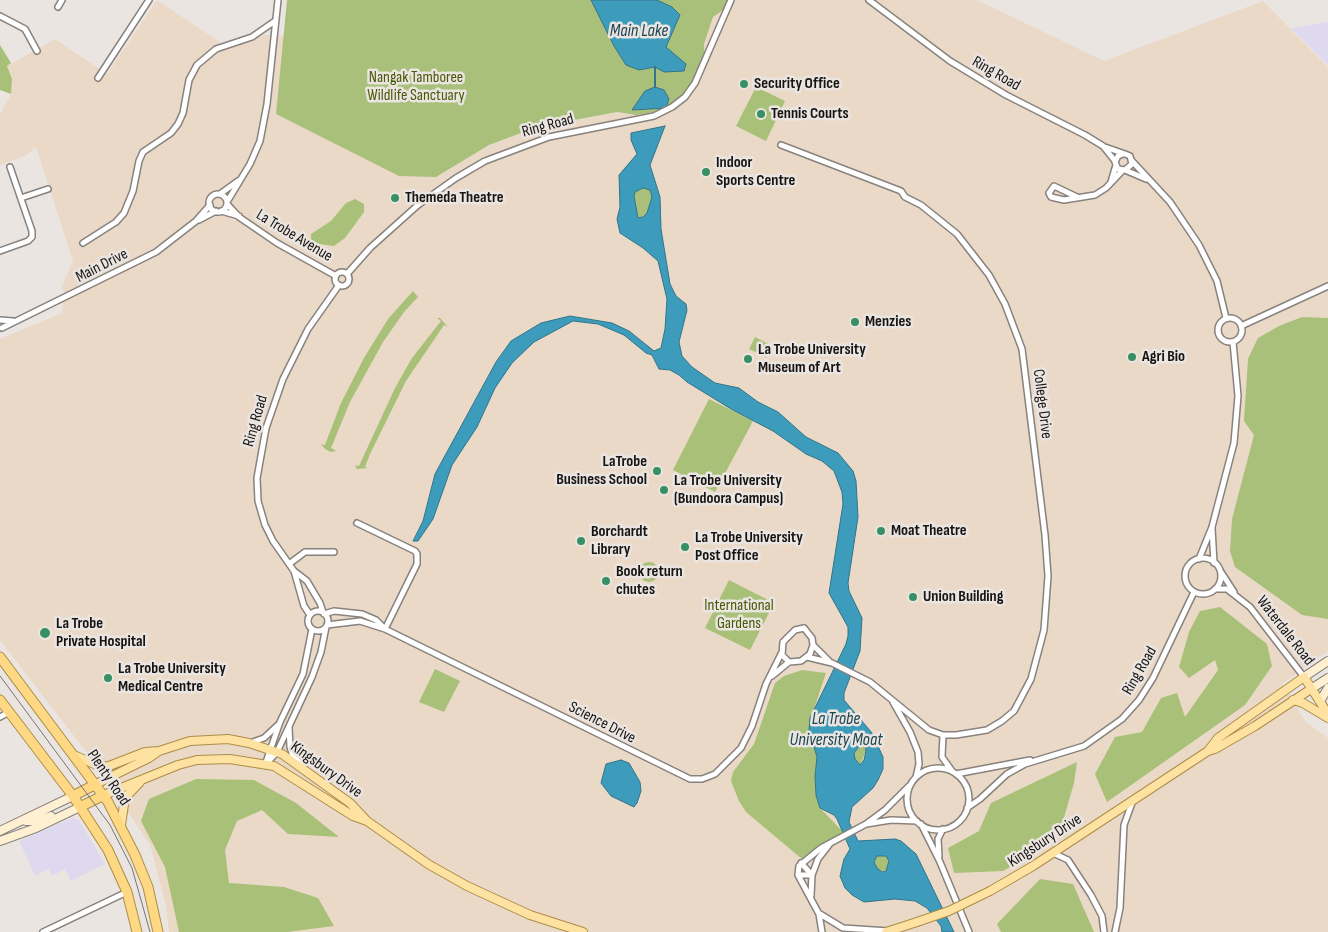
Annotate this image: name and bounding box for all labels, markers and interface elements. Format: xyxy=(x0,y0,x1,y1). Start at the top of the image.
water label: Main Lake xyxy=(610,20,668,42)
street label: Ring Road xyxy=(968,52,1024,96)
park label: Nangak Tamboree Wildlife Sanctuary xyxy=(367,68,465,106)
place label: Security Office xyxy=(754,74,840,94)
marker: Security Office xyxy=(738,78,750,90)
place label: Tennis Courts xyxy=(771,104,849,124)
marker: Tennis Courts xyxy=(755,108,767,120)
street label: Ring Road xyxy=(520,110,576,142)
place label: Indoor Sports Centre xyxy=(716,153,795,191)
marker: Indoor Sports Centre xyxy=(700,166,712,178)
place label: Themeda Theatre xyxy=(405,188,503,208)
marker: Themeda Theatre xyxy=(389,192,401,204)
street label: La Trobe Avenue xyxy=(252,206,336,266)
street label: Main Drive xyxy=(73,245,131,287)
place label: Menzies xyxy=(865,312,911,332)
marker: Menzies xyxy=(849,316,861,328)
place label: La Trobe University Museum of Art xyxy=(758,340,866,378)
place label: Agri Bio xyxy=(1142,347,1185,367)
marker: Agri Bio xyxy=(1126,351,1138,363)
marker: La Trobe University Museum of Art xyxy=(742,353,754,365)
street label: College Drive xyxy=(1028,368,1056,440)
street label: Ring Road xyxy=(239,393,273,449)
place label: LaTrobe Business School xyxy=(556,452,647,490)
marker: LaTrobe Business School xyxy=(651,465,663,477)
place label: La Trobe University (Bundoora Campus) xyxy=(674,471,783,509)
marker: La Trobe University (Bundoora Campus) xyxy=(658,484,670,496)
place label: Moat Theatre xyxy=(891,521,967,541)
place label: Borchardt Library xyxy=(591,522,648,560)
marker: Moat Theatre xyxy=(875,525,887,537)
place label: La Trobe University Post Office xyxy=(695,528,803,566)
marker: Borchardt Library xyxy=(575,535,587,547)
marker: La Trobe University Post Office xyxy=(679,541,691,553)
place label: Book return chutes xyxy=(616,562,683,600)
marker: Book return chutes xyxy=(600,575,612,587)
place label: Union Building xyxy=(923,587,1003,607)
marker: Union Building xyxy=(907,591,919,603)
street label: Waterdale Road xyxy=(1252,592,1318,670)
park label: International Gardens xyxy=(704,596,774,634)
place label: La Trobe Private Hospital xyxy=(56,614,146,652)
marker: La Trobe Private Hospital xyxy=(38,626,52,640)
street label: Ring Road xyxy=(1118,643,1162,699)
place label: La Trobe University Medical Centre xyxy=(118,659,226,697)
marker: La Trobe University Medical Centre xyxy=(102,672,114,684)
street label: Science Drive xyxy=(565,698,639,748)
water label: La Trobe University Moat xyxy=(789,708,883,751)
street label: Kingsbury Drive xyxy=(286,738,366,802)
street label: Plenty Road xyxy=(82,746,134,810)
street label: Kingsbury Drive xyxy=(1005,810,1085,872)

